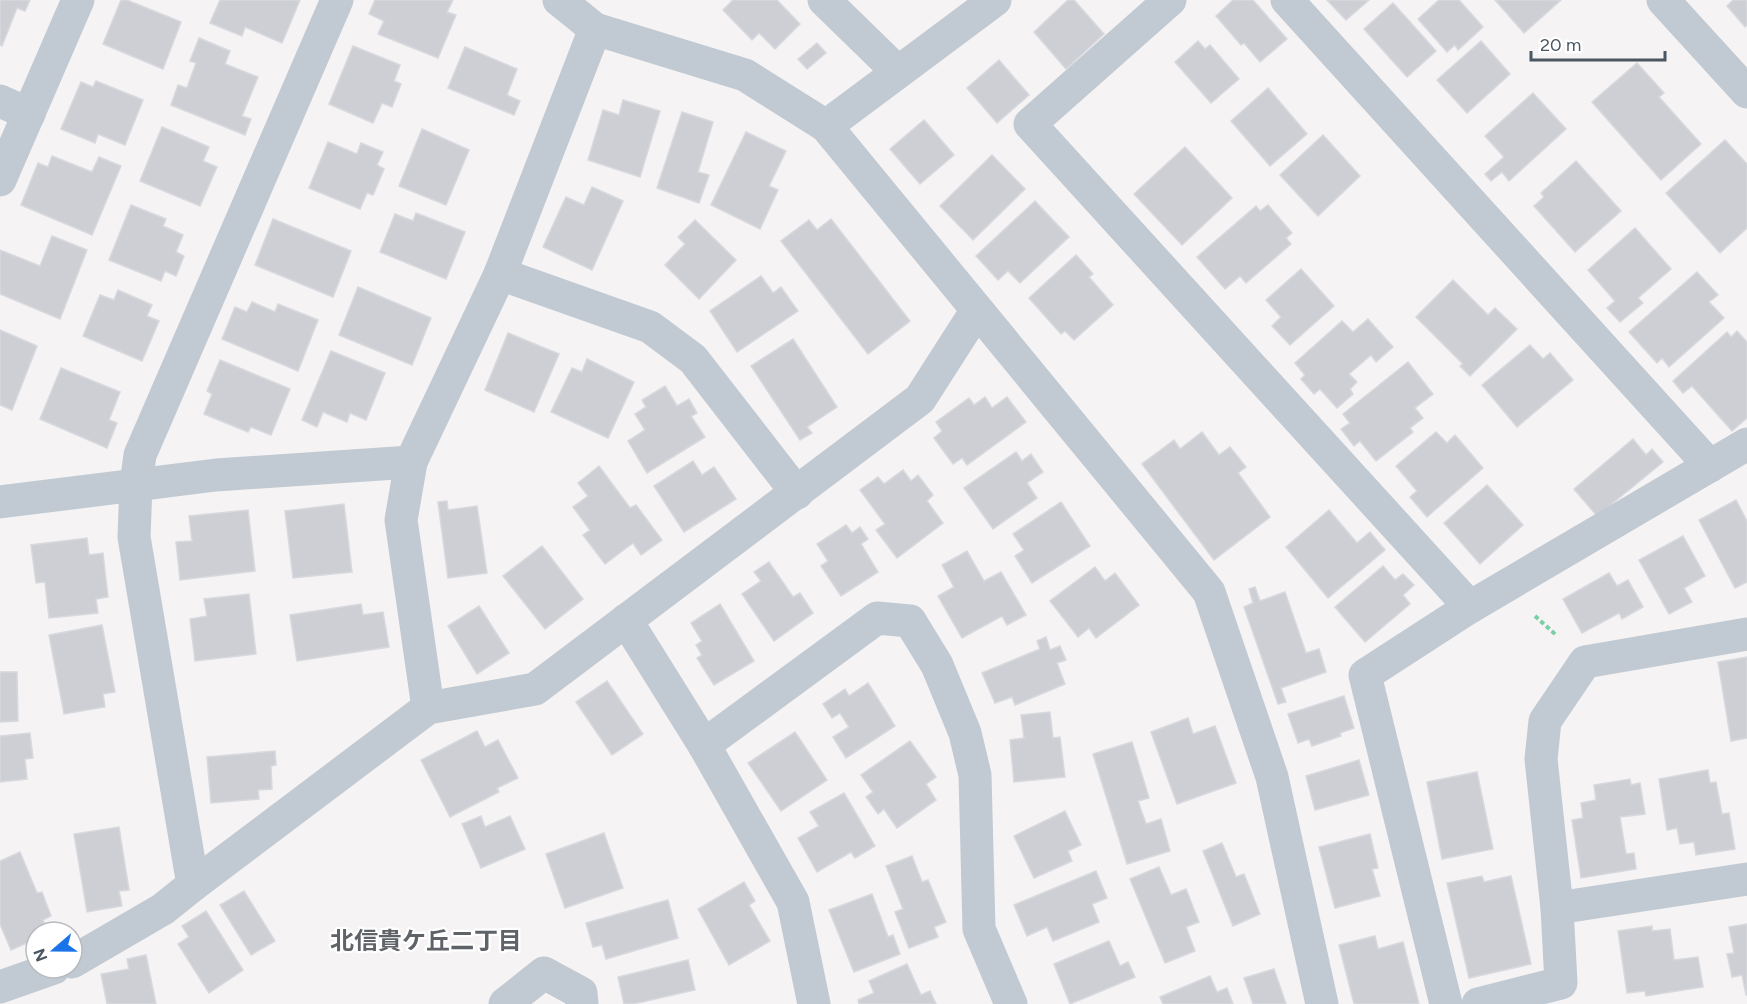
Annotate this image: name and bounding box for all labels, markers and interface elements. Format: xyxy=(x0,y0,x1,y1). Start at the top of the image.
scale bar xyxy=(1531,24,1664,62)
text: 20 m xyxy=(1540,34,1581,56)
north arrow xyxy=(24,920,84,980)
district label: 北信貴ケ丘二丁目 xyxy=(330,926,522,955)
text: N xyxy=(29,946,51,964)

